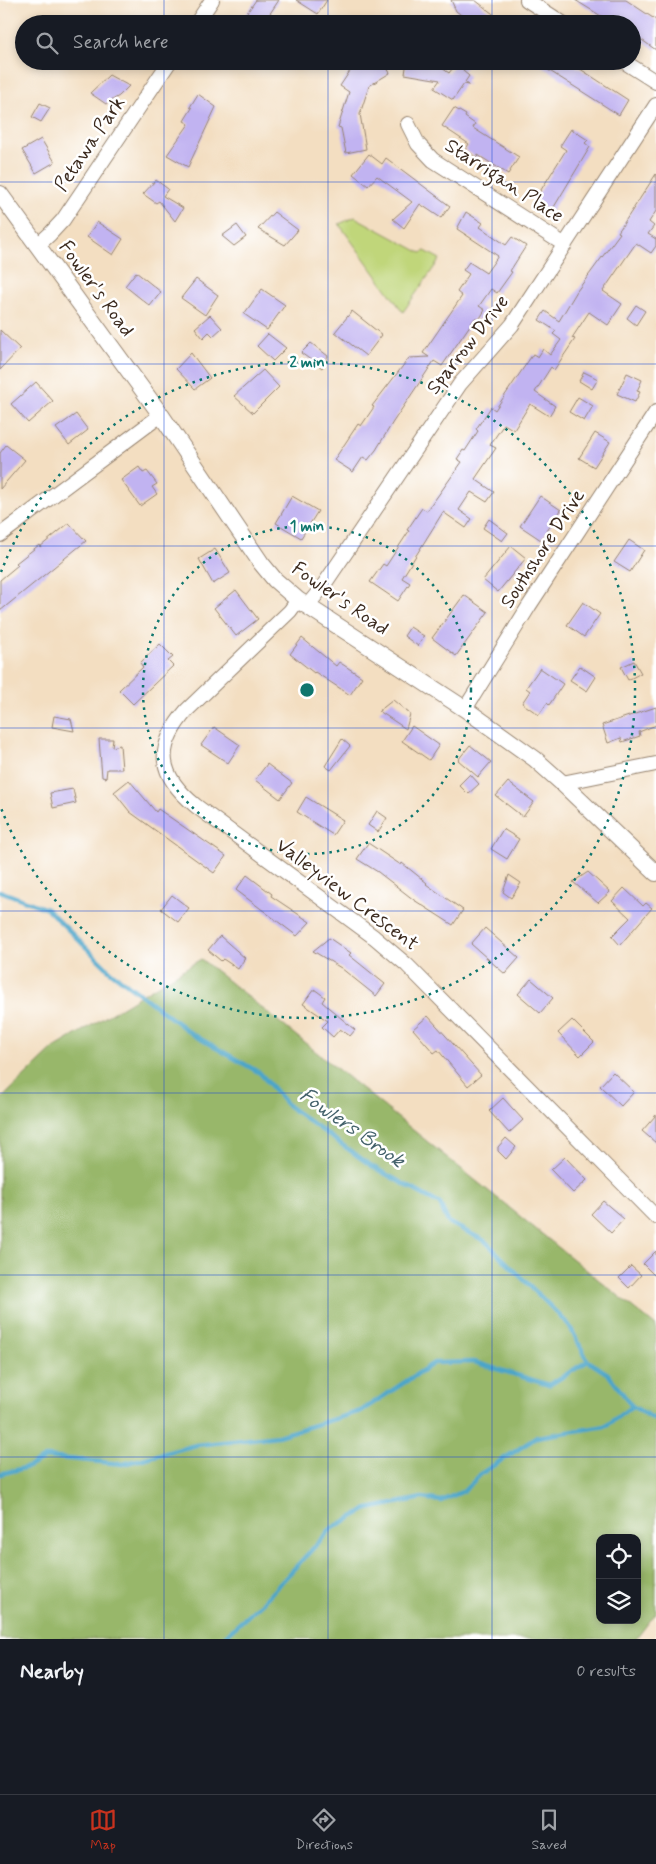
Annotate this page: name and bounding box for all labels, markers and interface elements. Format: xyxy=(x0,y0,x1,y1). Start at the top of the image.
search box xyxy=(15,15,641,70)
icon: search xyxy=(33,29,61,57)
text: Search here xyxy=(73,30,169,55)
street label: Petawa Park xyxy=(48,91,132,197)
street label: Starrigan Place xyxy=(438,132,569,231)
street label: Fowler's Road xyxy=(52,235,140,343)
street label: Sparrow Drive xyxy=(420,289,516,401)
text: 2 min xyxy=(289,353,325,373)
street label: Southshore Drive xyxy=(494,484,592,614)
text: 1 min xyxy=(290,517,324,537)
street label: Fowler's Road xyxy=(286,556,394,642)
centre of rings xyxy=(298,681,316,699)
street label: Valleyview Crescent xyxy=(270,832,424,958)
water label: Fowlers Brook xyxy=(294,1081,411,1175)
map controls xyxy=(596,1534,641,1624)
button: locate xyxy=(596,1534,641,1579)
button: layers xyxy=(596,1579,641,1624)
text: Nearby xyxy=(20,1658,84,1686)
text: 0 results xyxy=(576,1661,636,1682)
tab: Map xyxy=(89,1806,117,1854)
tab: Directions xyxy=(296,1806,353,1854)
tab: Saved xyxy=(531,1806,567,1854)

